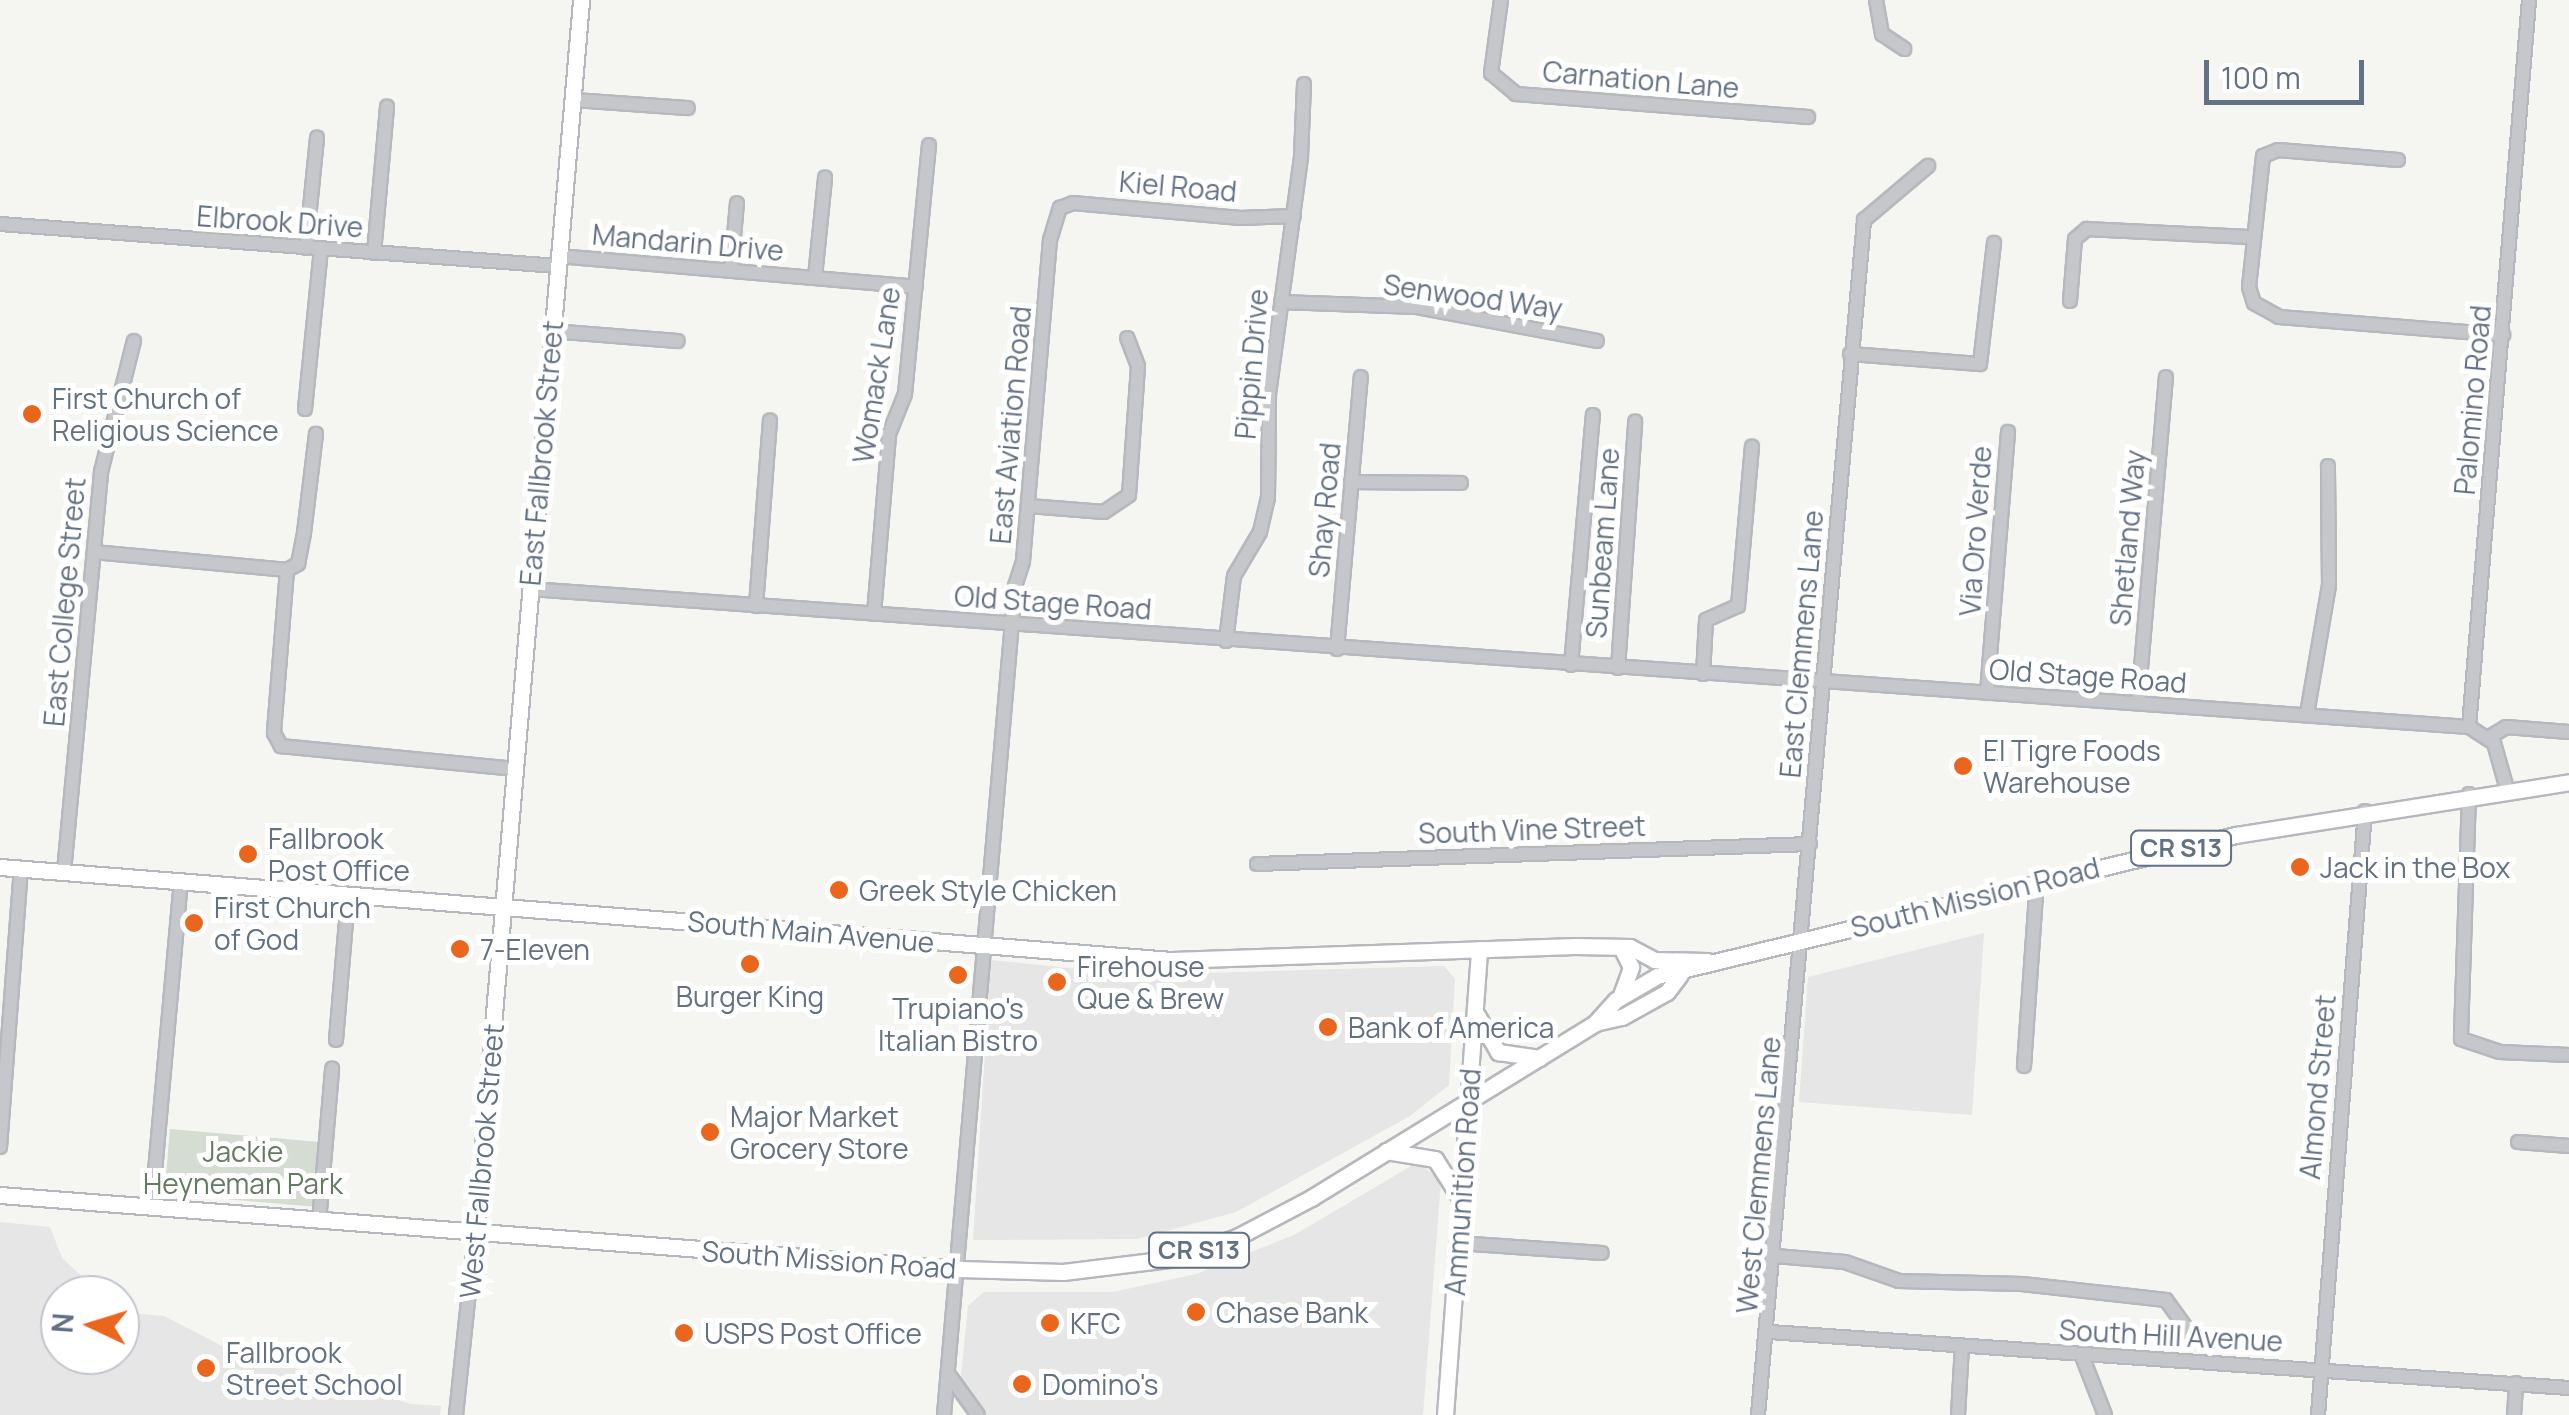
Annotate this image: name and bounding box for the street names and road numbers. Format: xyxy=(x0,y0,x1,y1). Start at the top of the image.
street label: Carnation Lane xyxy=(1541,54,1741,104)
street label: Kiel Road xyxy=(1118,164,1238,208)
street label: Elbrook Drive xyxy=(196,198,364,244)
street label: Mandarin Drive xyxy=(591,217,785,267)
street label: Senwood Way xyxy=(1381,267,1565,325)
street label: Womack Lane xyxy=(845,284,907,466)
street label: Pippin Drive xyxy=(1228,287,1274,441)
street label: Palomino Road xyxy=(2447,304,2497,496)
street label: East Aviation Road xyxy=(983,305,1037,545)
street label: East Fallbrook Street xyxy=(513,319,569,587)
street label: Shay Road xyxy=(1301,441,1347,579)
street label: Via Oro Verde xyxy=(1952,445,1998,617)
street label: Sunbeam Lane xyxy=(1579,447,1625,639)
street label: Shetland Way xyxy=(2103,449,2151,627)
street label: East College Street xyxy=(36,476,92,728)
street label: East Clemmens Lane xyxy=(1773,509,1829,779)
street label: Old Stage Road xyxy=(953,578,1153,626)
street label: Old Stage Road xyxy=(1988,651,2188,699)
street label: South Vine Street xyxy=(1418,808,1646,850)
road number: CR S13 xyxy=(2128,828,2234,868)
street label: South Mission Road xyxy=(1847,850,2103,944)
street label: South Main Avenue xyxy=(686,903,936,959)
street label: Almond Street xyxy=(2292,993,2342,1181)
street label: West Fallbrook Street xyxy=(452,1022,510,1300)
street label: West Clemmens Lane xyxy=(1729,1035,1787,1315)
street label: Ammunition Road xyxy=(1437,1067,1487,1297)
road number: CR S13 xyxy=(1146,1230,1252,1270)
street label: South Mission Road xyxy=(701,1233,957,1285)
street label: South Hill Avenue xyxy=(2058,1312,2284,1358)

